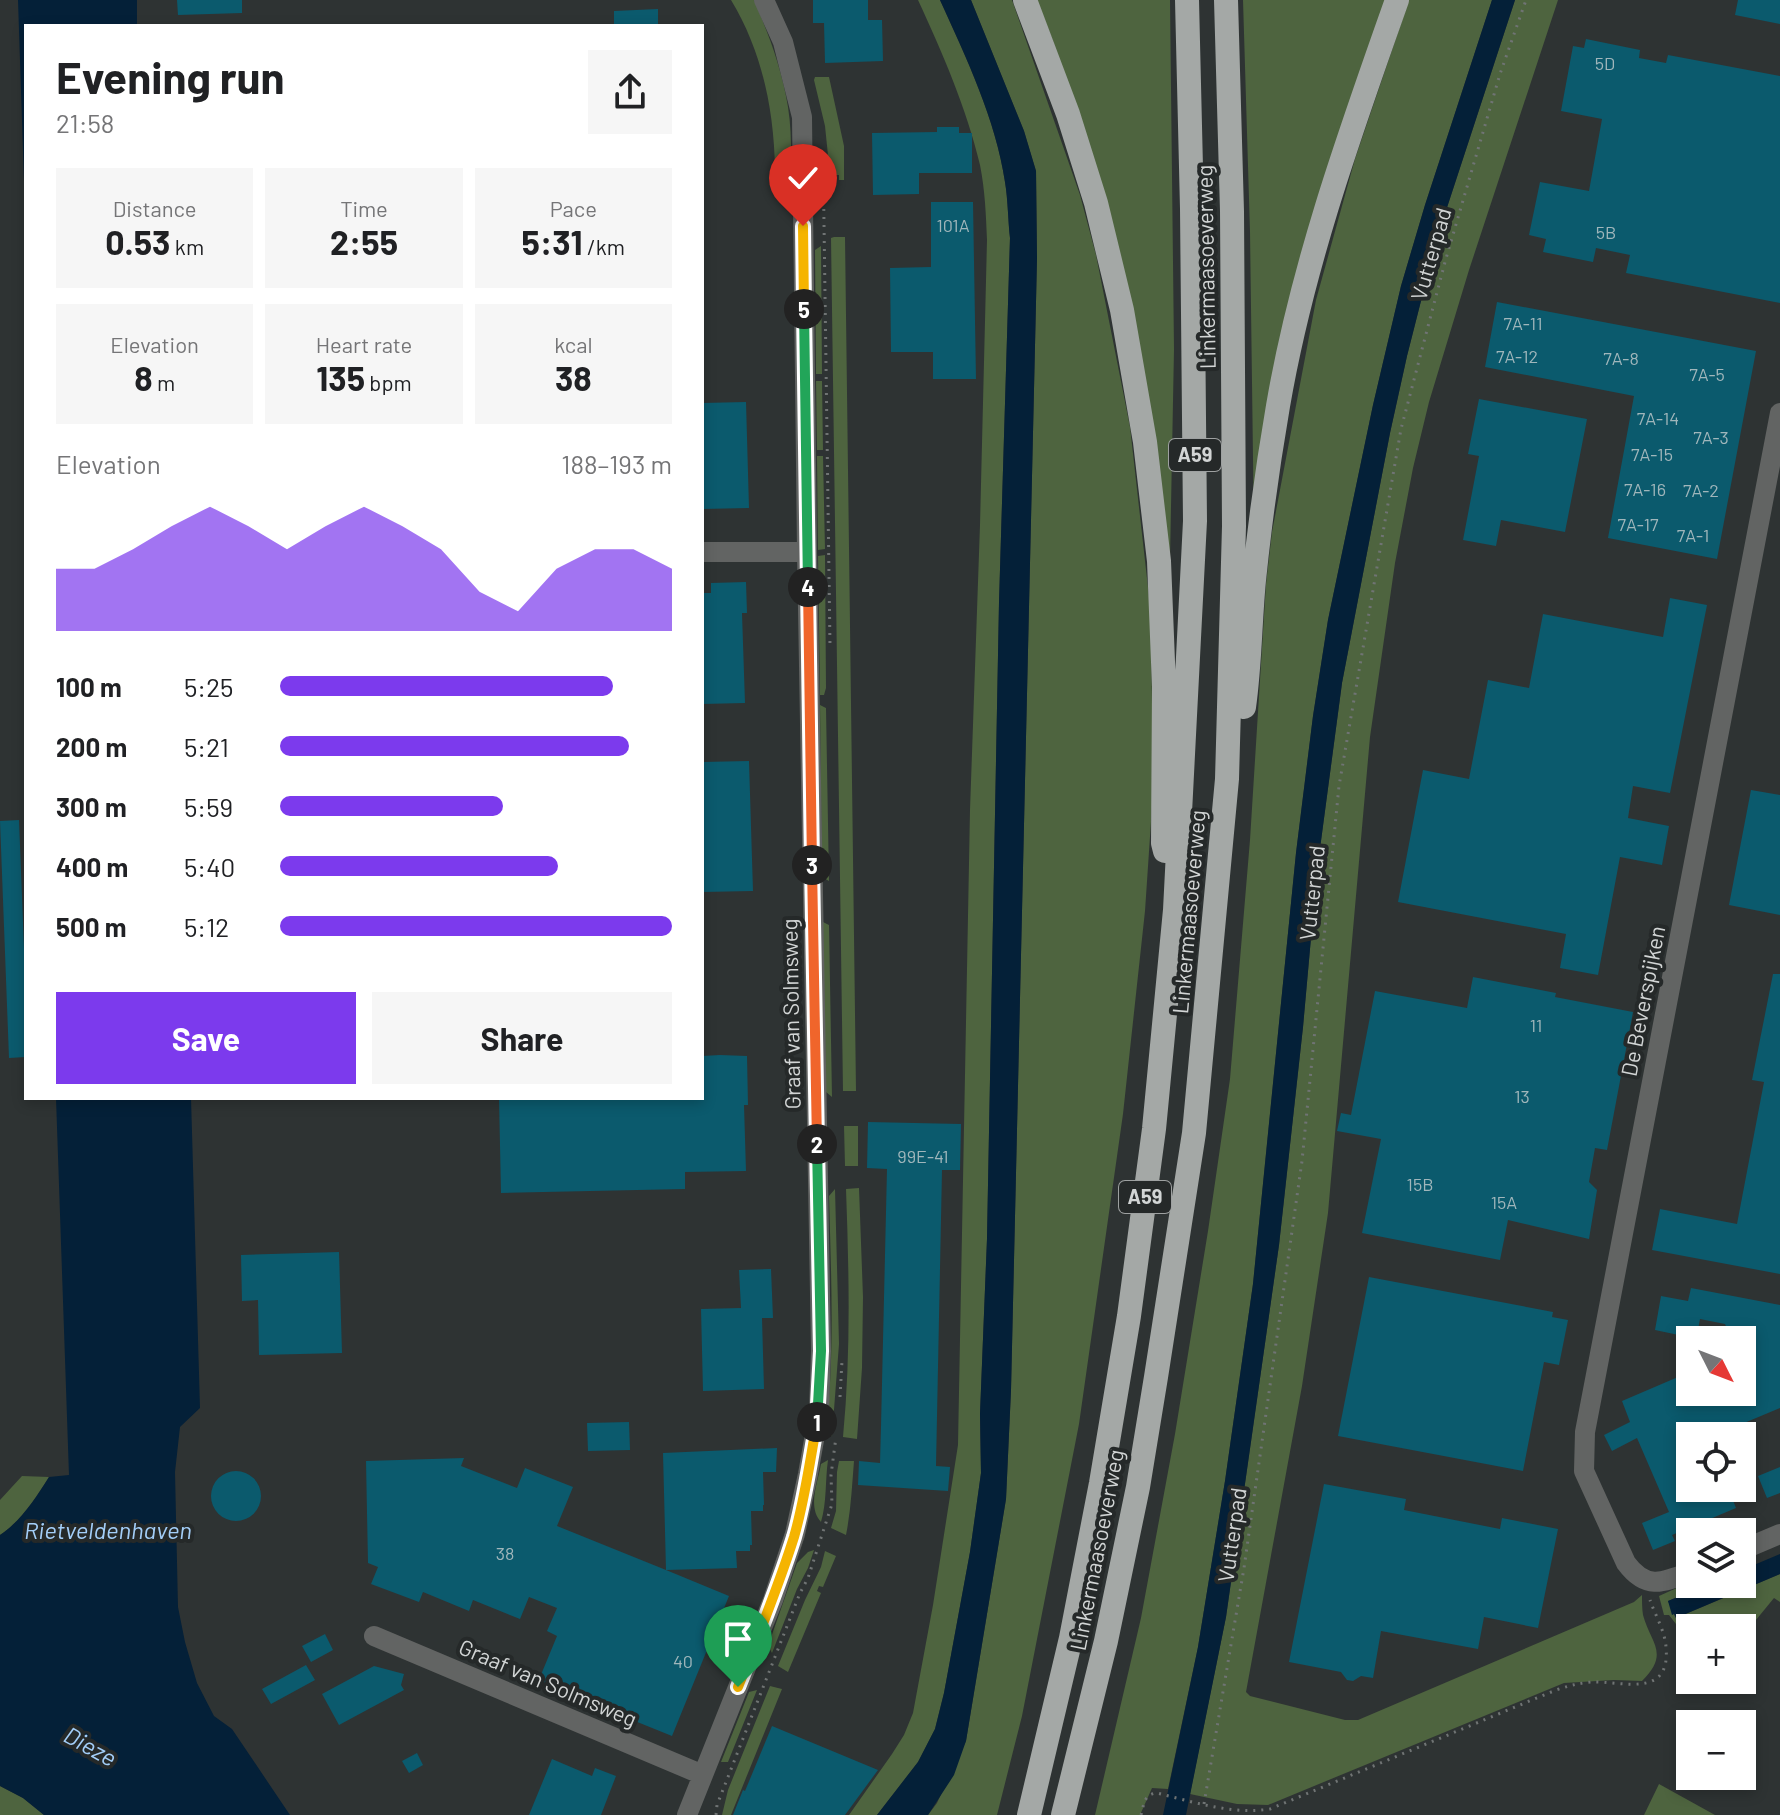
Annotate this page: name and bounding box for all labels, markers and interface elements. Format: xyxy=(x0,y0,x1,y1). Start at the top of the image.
text: Evening run xyxy=(56,50,285,103)
button: share xyxy=(588,50,672,134)
house number: 5D xyxy=(1595,52,1615,74)
text: 21:58 xyxy=(56,107,114,138)
pin xyxy=(769,144,837,226)
icon: check xyxy=(781,156,825,200)
street label: Linkermaasoeverweg xyxy=(1190,165,1220,369)
text: Distance xyxy=(113,195,197,221)
text: Time xyxy=(340,195,388,221)
text: Pace xyxy=(550,195,597,221)
street label: Vutterpad xyxy=(1404,204,1456,303)
house number: 101A xyxy=(936,214,970,236)
text: 0.53 xyxy=(105,221,170,262)
text: 2:55 xyxy=(330,221,398,262)
text: 5:31 xyxy=(522,221,583,262)
house number: 5B xyxy=(1596,221,1616,243)
text: km xyxy=(170,233,204,259)
text: /km xyxy=(583,233,625,259)
pin: 5 xyxy=(784,289,824,329)
text: 5 xyxy=(798,296,810,322)
house number: 7A-11 xyxy=(1504,312,1542,334)
text: Elevation xyxy=(110,331,199,357)
text: Heart rate xyxy=(316,331,412,357)
text: kcal xyxy=(554,331,593,357)
house number: 7A-12 xyxy=(1496,345,1538,367)
house number: 7A-8 xyxy=(1603,347,1639,369)
text: 8 xyxy=(134,357,153,398)
text: 135 xyxy=(316,357,365,398)
text: 38 xyxy=(555,357,592,398)
house number: 7A-5 xyxy=(1689,363,1725,385)
text: m xyxy=(153,369,175,395)
text: bpm xyxy=(365,369,412,395)
house number: 7A-14 xyxy=(1637,407,1679,429)
house number: 7A-3 xyxy=(1693,426,1729,448)
road number: A59 xyxy=(1169,439,1221,471)
house number: 7A-15 xyxy=(1631,443,1673,465)
text: Elevation xyxy=(56,448,161,479)
text: 188–193 m xyxy=(561,448,672,479)
house number: 7A-16 xyxy=(1624,478,1666,500)
house number: 7A-2 xyxy=(1683,479,1719,501)
house number: 7A-17 xyxy=(1617,513,1659,535)
house number: 7A-1 xyxy=(1677,524,1709,546)
pin: 4 xyxy=(788,567,828,607)
text: 4 xyxy=(801,574,815,600)
text: 100 m xyxy=(56,671,122,702)
text: 5:25 xyxy=(184,671,233,702)
text: 200 m xyxy=(56,731,127,762)
text: 5:21 xyxy=(184,731,229,762)
text: 300 m xyxy=(56,791,127,822)
text: 5:59 xyxy=(184,791,233,822)
street label: Linkermaasoeverweg xyxy=(1166,809,1210,1015)
street label: Vutterpad xyxy=(1293,844,1329,942)
pin: 3 xyxy=(792,845,832,885)
text: 400 m xyxy=(56,851,128,882)
text: 5:40 xyxy=(184,851,235,882)
text: 3 xyxy=(806,852,818,878)
text: 500 m xyxy=(56,911,127,942)
text: 5:12 xyxy=(184,911,229,942)
street label: Graaf van Solmsweg xyxy=(775,918,805,1110)
street label: De Beverspijken xyxy=(1615,923,1669,1078)
button: Save xyxy=(56,992,356,1084)
button: Share xyxy=(372,992,672,1084)
house number: 11 xyxy=(1530,1014,1542,1036)
house number: 13 xyxy=(1514,1085,1530,1107)
pin: 2 xyxy=(797,1124,837,1164)
text: 2 xyxy=(811,1131,823,1157)
house number: 99E-41 xyxy=(897,1145,949,1167)
house number: 15B xyxy=(1407,1173,1433,1195)
road number: A59 xyxy=(1119,1181,1171,1213)
house number: 15A xyxy=(1491,1191,1517,1213)
north arrow xyxy=(1676,1326,1756,1406)
map controls xyxy=(1676,1326,1756,1790)
pin: 1 xyxy=(797,1402,837,1442)
text: 1 xyxy=(813,1409,821,1435)
button: locate xyxy=(1676,1422,1756,1502)
street label: Linkermaasoeverweg xyxy=(1064,1447,1128,1653)
street label: Vutterpad xyxy=(1211,1486,1251,1584)
water label: Rietveldenhaven xyxy=(24,1515,192,1544)
button: layers xyxy=(1676,1518,1756,1598)
house number: 38 xyxy=(496,1542,514,1564)
pin xyxy=(704,1605,772,1687)
button: + xyxy=(1676,1614,1756,1694)
icon: arrive xyxy=(716,1617,760,1661)
street label: Graaf van Solmsweg xyxy=(456,1633,641,1731)
house number: 40 xyxy=(673,1650,693,1672)
button: − xyxy=(1676,1710,1756,1790)
water label: Dieze xyxy=(59,1720,122,1772)

